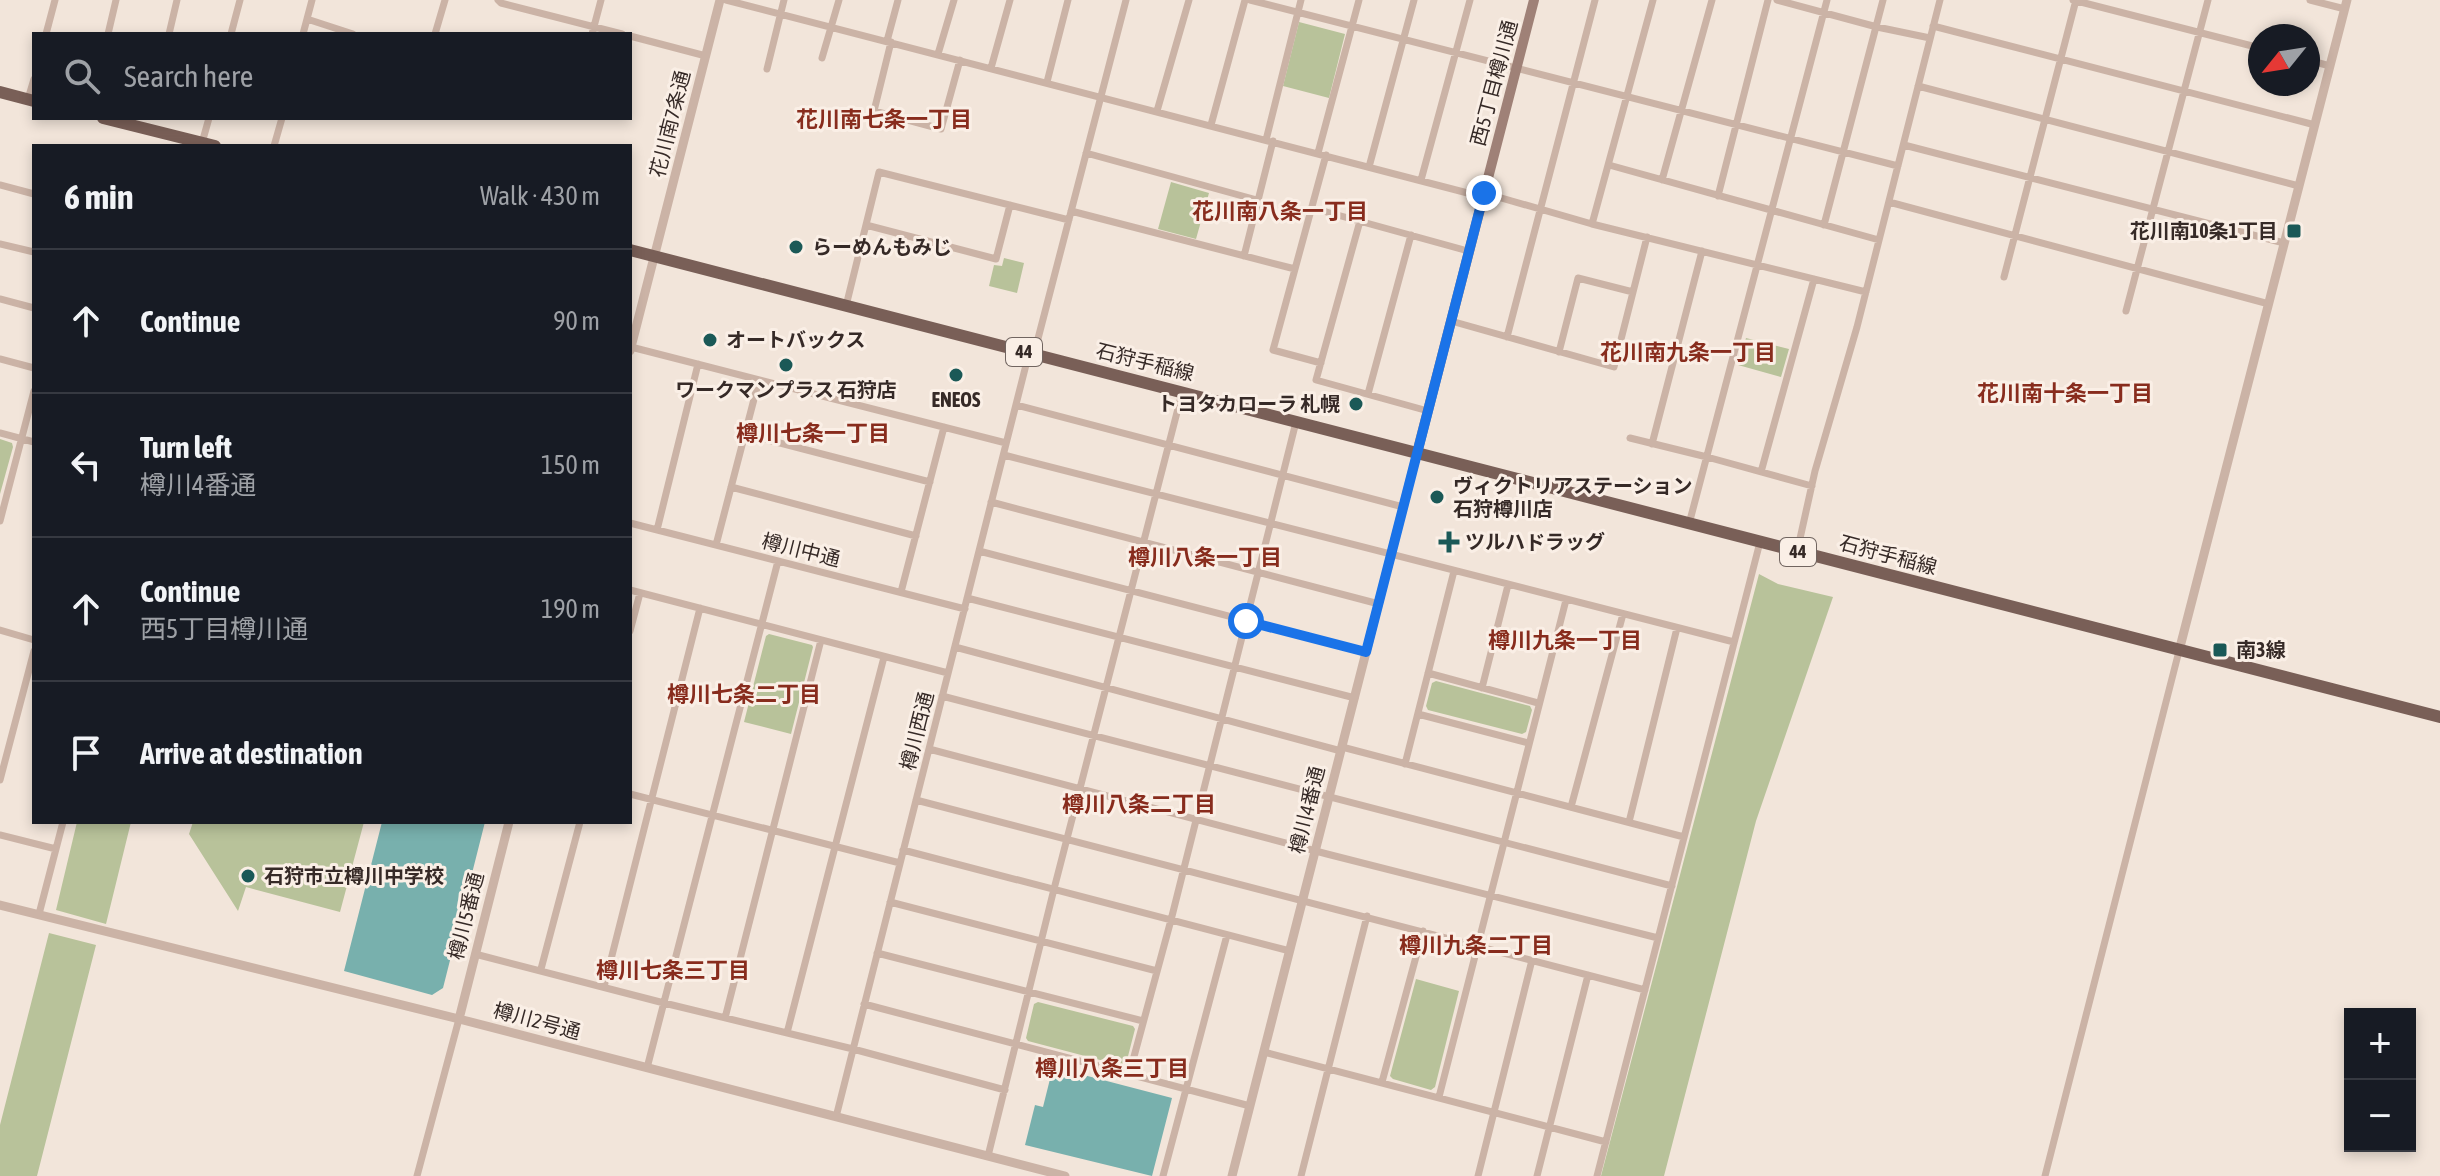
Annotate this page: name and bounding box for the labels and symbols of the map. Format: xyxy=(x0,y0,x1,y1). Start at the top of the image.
street label: 西5丁目樽川通 xyxy=(1466,17,1521,148)
north arrow xyxy=(2248,24,2320,96)
street label: 花川南7条通 xyxy=(645,68,694,180)
district label: 花川南七条一丁目 xyxy=(796,106,972,132)
route end xyxy=(1466,175,1502,211)
district label: 花川南八条一丁目 xyxy=(1192,198,1368,224)
place label: 花川南10条1丁目 xyxy=(2130,219,2278,242)
marker: 花川南10条1丁目 xyxy=(2285,222,2303,240)
place label: らーめんもみじ xyxy=(812,235,952,258)
marker: らーめんもみじ xyxy=(787,238,805,256)
place label: オートバックス xyxy=(726,328,865,351)
marker: オートバックス xyxy=(701,331,719,349)
road number: 44 xyxy=(1006,338,1042,366)
street label: 石狩手稲線 xyxy=(1094,338,1196,385)
district label: 花川南九条一丁目 xyxy=(1600,339,1776,365)
marker: ワークマンプラス 石狩店 xyxy=(777,356,795,374)
marker: ENEOS xyxy=(947,366,965,384)
place label: ワークマンプラス 石狩店 xyxy=(675,378,897,401)
district label: 花川南十条一丁目 xyxy=(1977,380,2153,406)
place label: ENEOS xyxy=(932,388,981,411)
place label: トヨタカローラ 札幌 xyxy=(1157,392,1340,415)
marker: トヨタカローラ 札幌 xyxy=(1347,395,1365,413)
district label: 樽川七条一丁目 xyxy=(736,420,890,446)
place label: ヴィクトリアステーション 石狩樽川店 xyxy=(1453,474,1693,520)
marker: ヴィクトリアステーション 石狩樽川店 xyxy=(1428,488,1446,506)
street label: 樽川中通 xyxy=(760,529,843,570)
place label: ツルハドラッグ xyxy=(1465,530,1605,553)
street label: 石狩手稲線 xyxy=(1837,530,1939,579)
marker: ツルハドラッグ xyxy=(1440,533,1458,551)
road number: 44 xyxy=(1780,538,1816,566)
district label: 樽川八条一丁目 xyxy=(1128,544,1282,570)
route start xyxy=(1228,603,1264,639)
district label: 樽川九条一丁目 xyxy=(1488,627,1642,653)
place label: 南3線 xyxy=(2236,638,2286,661)
marker: 南3線 xyxy=(2211,641,2229,659)
district label: 樽川七条二丁目 xyxy=(667,681,821,707)
street label: 樽川西通 xyxy=(896,689,937,772)
street label: 樽川4番通 xyxy=(1285,764,1328,856)
district label: 樽川八条二丁目 xyxy=(1062,791,1216,817)
place label: 石狩市立樽川中学校 xyxy=(264,864,444,887)
marker: 石狩市立樽川中学校 xyxy=(239,867,257,885)
street label: 樽川5番通 xyxy=(444,870,487,962)
district label: 樽川九条二丁目 xyxy=(1399,932,1553,958)
district label: 樽川七条三丁目 xyxy=(596,957,750,983)
street label: 樽川2号通 xyxy=(491,998,583,1043)
district label: 樽川八条三丁目 xyxy=(1035,1055,1189,1081)

